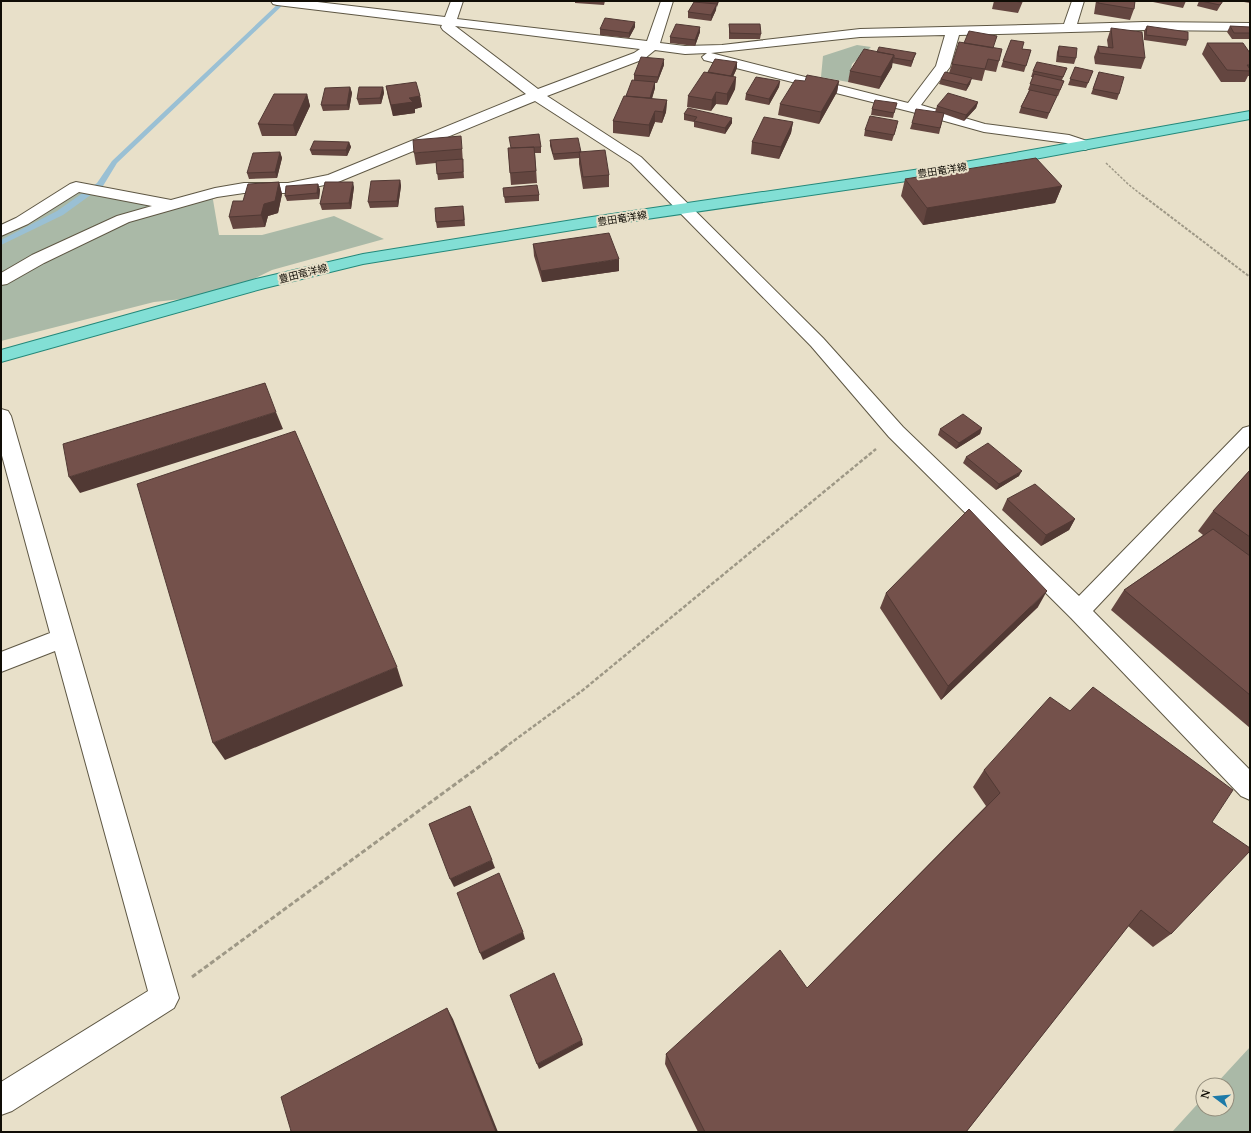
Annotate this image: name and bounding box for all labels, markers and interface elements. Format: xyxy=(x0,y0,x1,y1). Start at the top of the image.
street label: 豊田竜洋線 xyxy=(916,159,968,181)
street label: 豊田竜洋線 xyxy=(596,207,648,229)
street label: 豊田竜洋線 xyxy=(277,260,329,286)
north arrow xyxy=(1195,1077,1235,1117)
text: N xyxy=(1197,1088,1213,1100)

